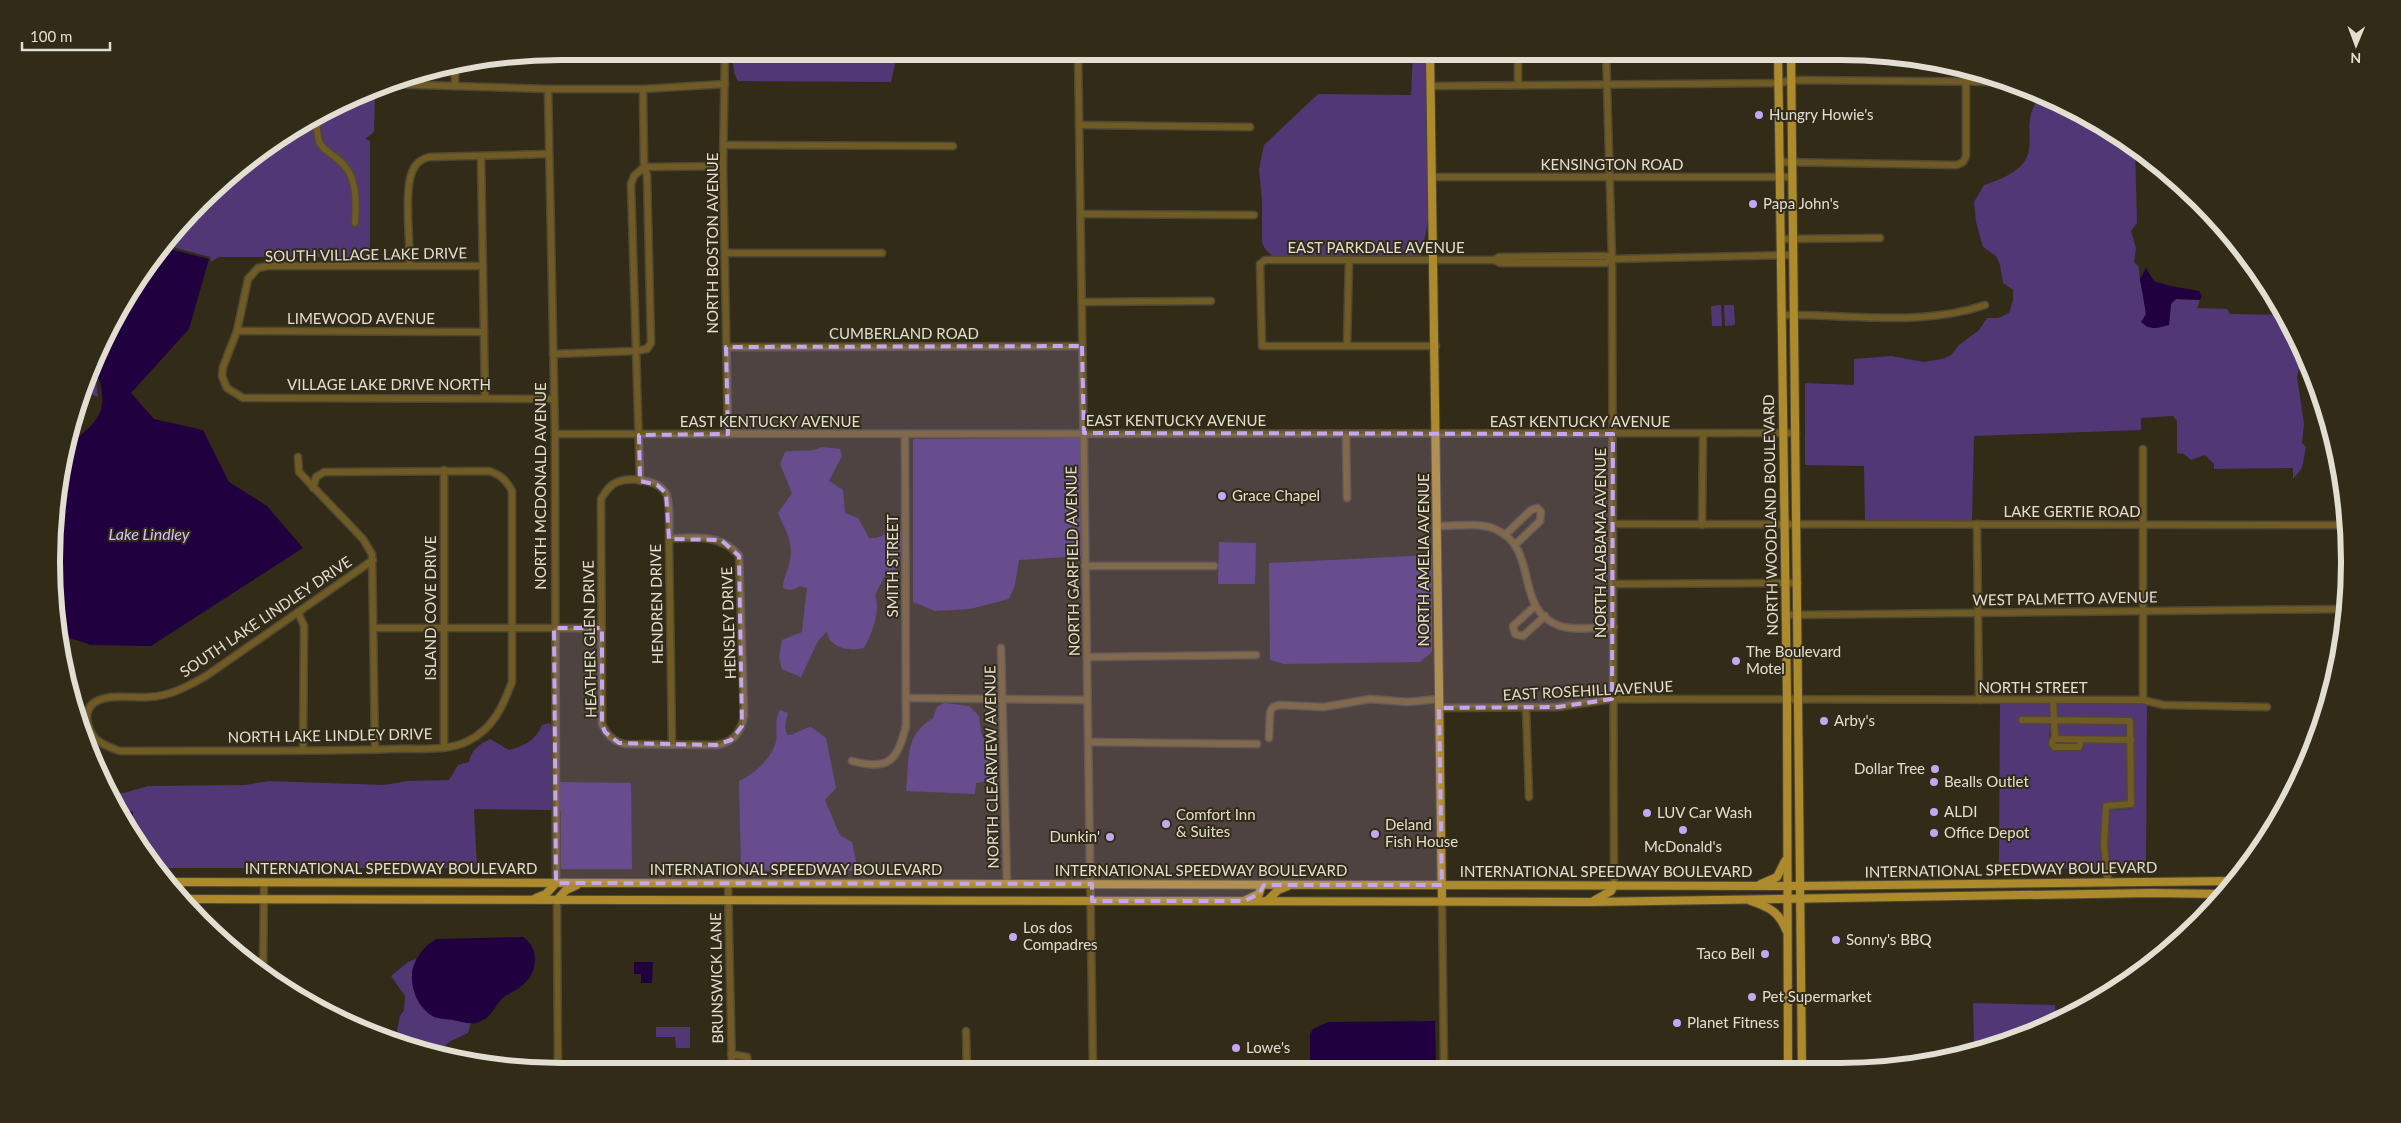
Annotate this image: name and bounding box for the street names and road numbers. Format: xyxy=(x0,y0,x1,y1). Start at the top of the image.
street label: NORTH BOSTON AVENUE xyxy=(703,153,721,333)
street label: KENSINGTON ROAD xyxy=(1540,155,1684,173)
street label: EAST PARKDALE AVENUE xyxy=(1287,238,1465,256)
street label: SOUTH VILLAGE LAKE DRIVE xyxy=(265,243,467,265)
street label: LIMEWOOD AVENUE xyxy=(287,309,435,327)
street label: CUMBERLAND ROAD xyxy=(829,324,979,342)
street label: VILLAGE LAKE DRIVE NORTH xyxy=(287,375,491,393)
street label: NORTH MCDONALD AVENUE xyxy=(531,382,549,590)
street label: NORTH WOODLAND BOULEVARD xyxy=(1759,394,1781,636)
street label: EAST KENTUCKY AVENUE xyxy=(1086,411,1266,429)
street label: EAST KENTUCKY AVENUE xyxy=(680,412,860,430)
street label: EAST KENTUCKY AVENUE xyxy=(1490,412,1670,430)
street label: NORTH ALABAMA AVENUE xyxy=(1591,448,1609,638)
street label: NORTH GARFIELD AVENUE xyxy=(1061,466,1083,656)
street label: NORTH AMELIA AVENUE xyxy=(1414,473,1432,647)
street label: LAKE GERTIE ROAD xyxy=(2003,502,2141,520)
street label: SMITH STREET xyxy=(883,514,901,618)
street label: ISLAND COVE DRIVE xyxy=(421,536,439,680)
street label: HENDREN DRIVE xyxy=(646,544,666,664)
street label: SOUTH LAKE LINDLEY DRIVE xyxy=(176,552,355,680)
street label: HEATHER GLEN DRIVE xyxy=(579,560,599,718)
street label: HENSLEY DRIVE xyxy=(717,567,739,680)
street label: WEST PALMETTO AVENUE xyxy=(1972,587,2158,609)
street label: NORTH CLEARVIEW AVENUE xyxy=(980,665,1002,869)
street label: EAST ROSEHILL AVENUE xyxy=(1502,677,1674,703)
street label: NORTH STREET xyxy=(1978,678,2088,696)
street label: NORTH LAKE LINDLEY DRIVE xyxy=(228,724,432,746)
street label: INTERNATIONAL SPEEDWAY BOULEVARD xyxy=(1865,857,2157,881)
street label: INTERNATIONAL SPEEDWAY BOULEVARD xyxy=(245,859,537,877)
street label: INTERNATIONAL SPEEDWAY BOULEVARD xyxy=(650,860,942,878)
street label: INTERNATIONAL SPEEDWAY BOULEVARD xyxy=(1055,861,1347,879)
street label: INTERNATIONAL SPEEDWAY BOULEVARD xyxy=(1460,862,1752,880)
street label: BRUNSWICK LANE xyxy=(706,912,726,1044)

